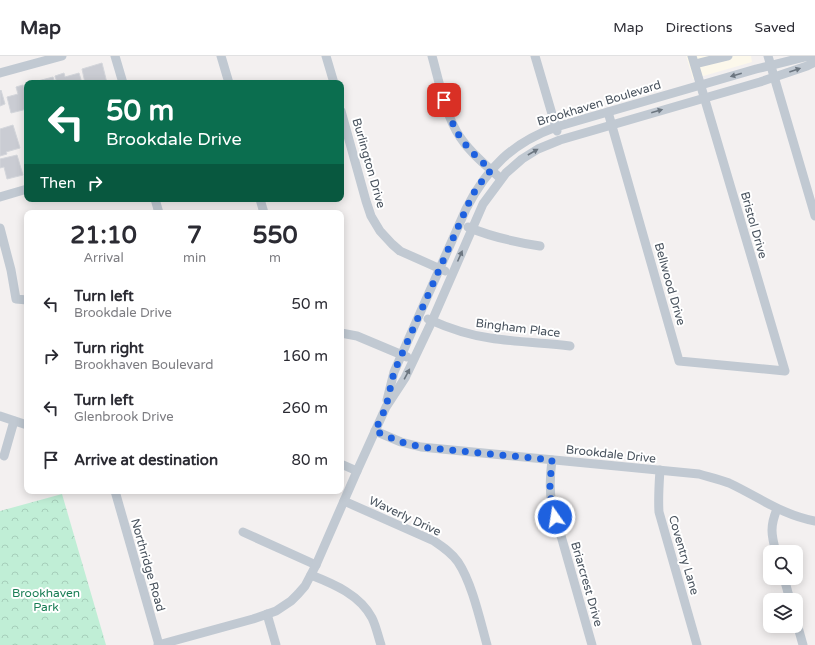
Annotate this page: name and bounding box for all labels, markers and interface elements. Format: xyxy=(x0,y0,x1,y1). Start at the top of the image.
text: Map xyxy=(20,17,61,39)
text: Map xyxy=(613,19,644,36)
text: Directions xyxy=(666,19,733,36)
text: Saved xyxy=(755,19,795,36)
one-way arrow xyxy=(789,67,801,73)
one-way arrow xyxy=(730,72,742,78)
street label: Brookhaven Boulevard xyxy=(535,77,663,129)
pin xyxy=(427,83,461,117)
icon: arrive xyxy=(433,89,455,111)
text: 50 m xyxy=(106,94,174,128)
icon: left xyxy=(40,96,92,148)
one-way arrow xyxy=(651,108,663,114)
street label: Burlington Drive xyxy=(349,116,389,210)
text: Brookdale Drive xyxy=(106,128,242,150)
one-way arrow xyxy=(528,149,539,156)
icon: right xyxy=(84,172,106,194)
text: Then xyxy=(40,174,76,192)
street label: Bristol Drive xyxy=(738,190,770,260)
text: 21:10 xyxy=(70,221,137,250)
text: 7 xyxy=(187,221,202,250)
text: 550 xyxy=(252,221,298,250)
street label: Bellwood Drive xyxy=(652,241,689,327)
text: Arrival xyxy=(83,250,124,266)
text: min xyxy=(183,250,206,266)
text: m xyxy=(269,250,281,266)
one-way arrow xyxy=(457,250,463,262)
text: Turn left xyxy=(74,287,134,305)
icon: left xyxy=(40,293,62,315)
text: 50 m xyxy=(291,295,328,313)
text: Brookdale Drive xyxy=(74,305,172,321)
street label: Bingham Place xyxy=(475,316,561,340)
text: Turn right xyxy=(74,339,144,357)
icon: right xyxy=(40,345,62,367)
text: 160 m xyxy=(282,347,328,365)
text: Brookhaven Boulevard xyxy=(74,357,214,373)
one-way arrow xyxy=(403,369,410,380)
text: Turn left xyxy=(74,391,134,409)
icon: left xyxy=(40,397,62,419)
text: 260 m xyxy=(282,399,328,417)
text: Glenbrook Drive xyxy=(74,409,174,425)
street label: Brookdale Drive xyxy=(565,442,657,466)
icon: arrive xyxy=(40,449,62,471)
text: Arrive at destination xyxy=(74,451,218,469)
text: 80 m xyxy=(291,451,328,469)
street label: Waverly Drive xyxy=(367,493,444,539)
position arrow xyxy=(534,496,576,538)
street label: Coventry Lane xyxy=(666,514,702,597)
street label: Northridge Road xyxy=(128,517,168,613)
street label: Briarcrest Drive xyxy=(568,540,606,628)
map controls xyxy=(763,545,803,633)
button: search xyxy=(763,545,803,585)
park label: Brookhaven Park xyxy=(12,586,80,614)
button: layers xyxy=(763,593,803,633)

